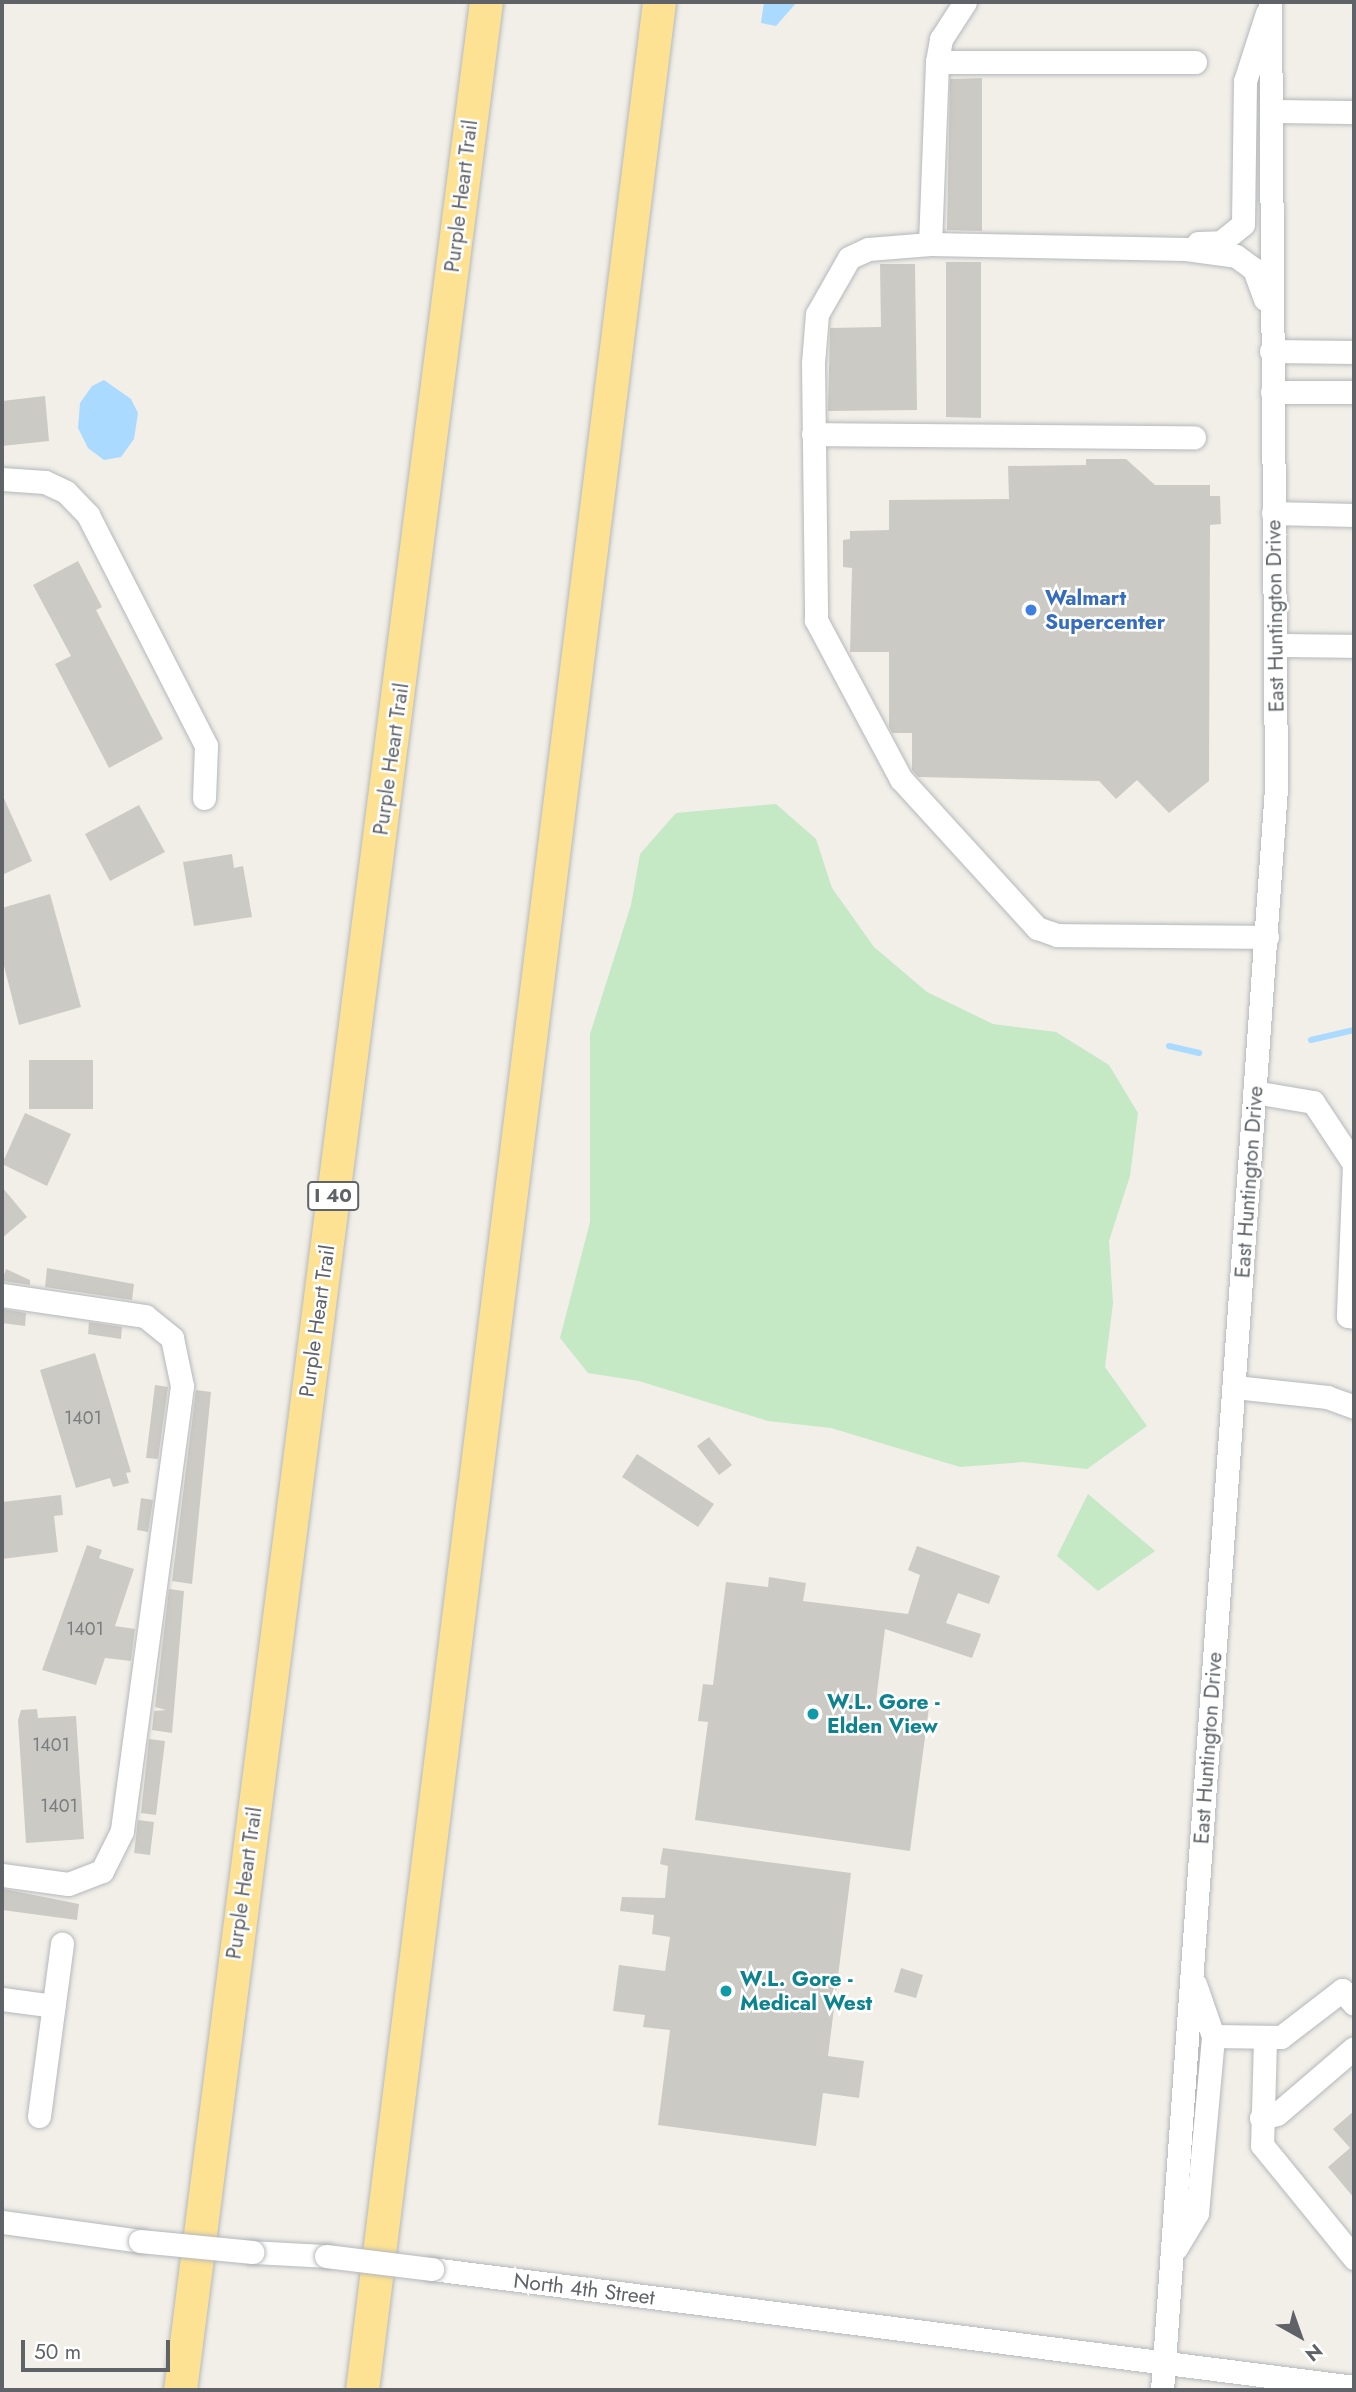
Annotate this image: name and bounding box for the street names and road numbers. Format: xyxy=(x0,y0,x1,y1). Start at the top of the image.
street label: Purple Heart Trail xyxy=(439,118,483,274)
street label: East Huntington Drive xyxy=(1261,520,1289,712)
street label: Purple Heart Trail xyxy=(368,681,414,837)
street label: East Huntington Drive xyxy=(1230,1085,1268,1279)
road number: I 40 xyxy=(307,1180,359,1212)
street label: Purple Heart Trail xyxy=(294,1243,340,1399)
street label: East Huntington Drive xyxy=(1189,1651,1227,1845)
street label: Purple Heart Trail xyxy=(221,1805,267,1961)
street label: North 4th Street xyxy=(512,2268,656,2310)

